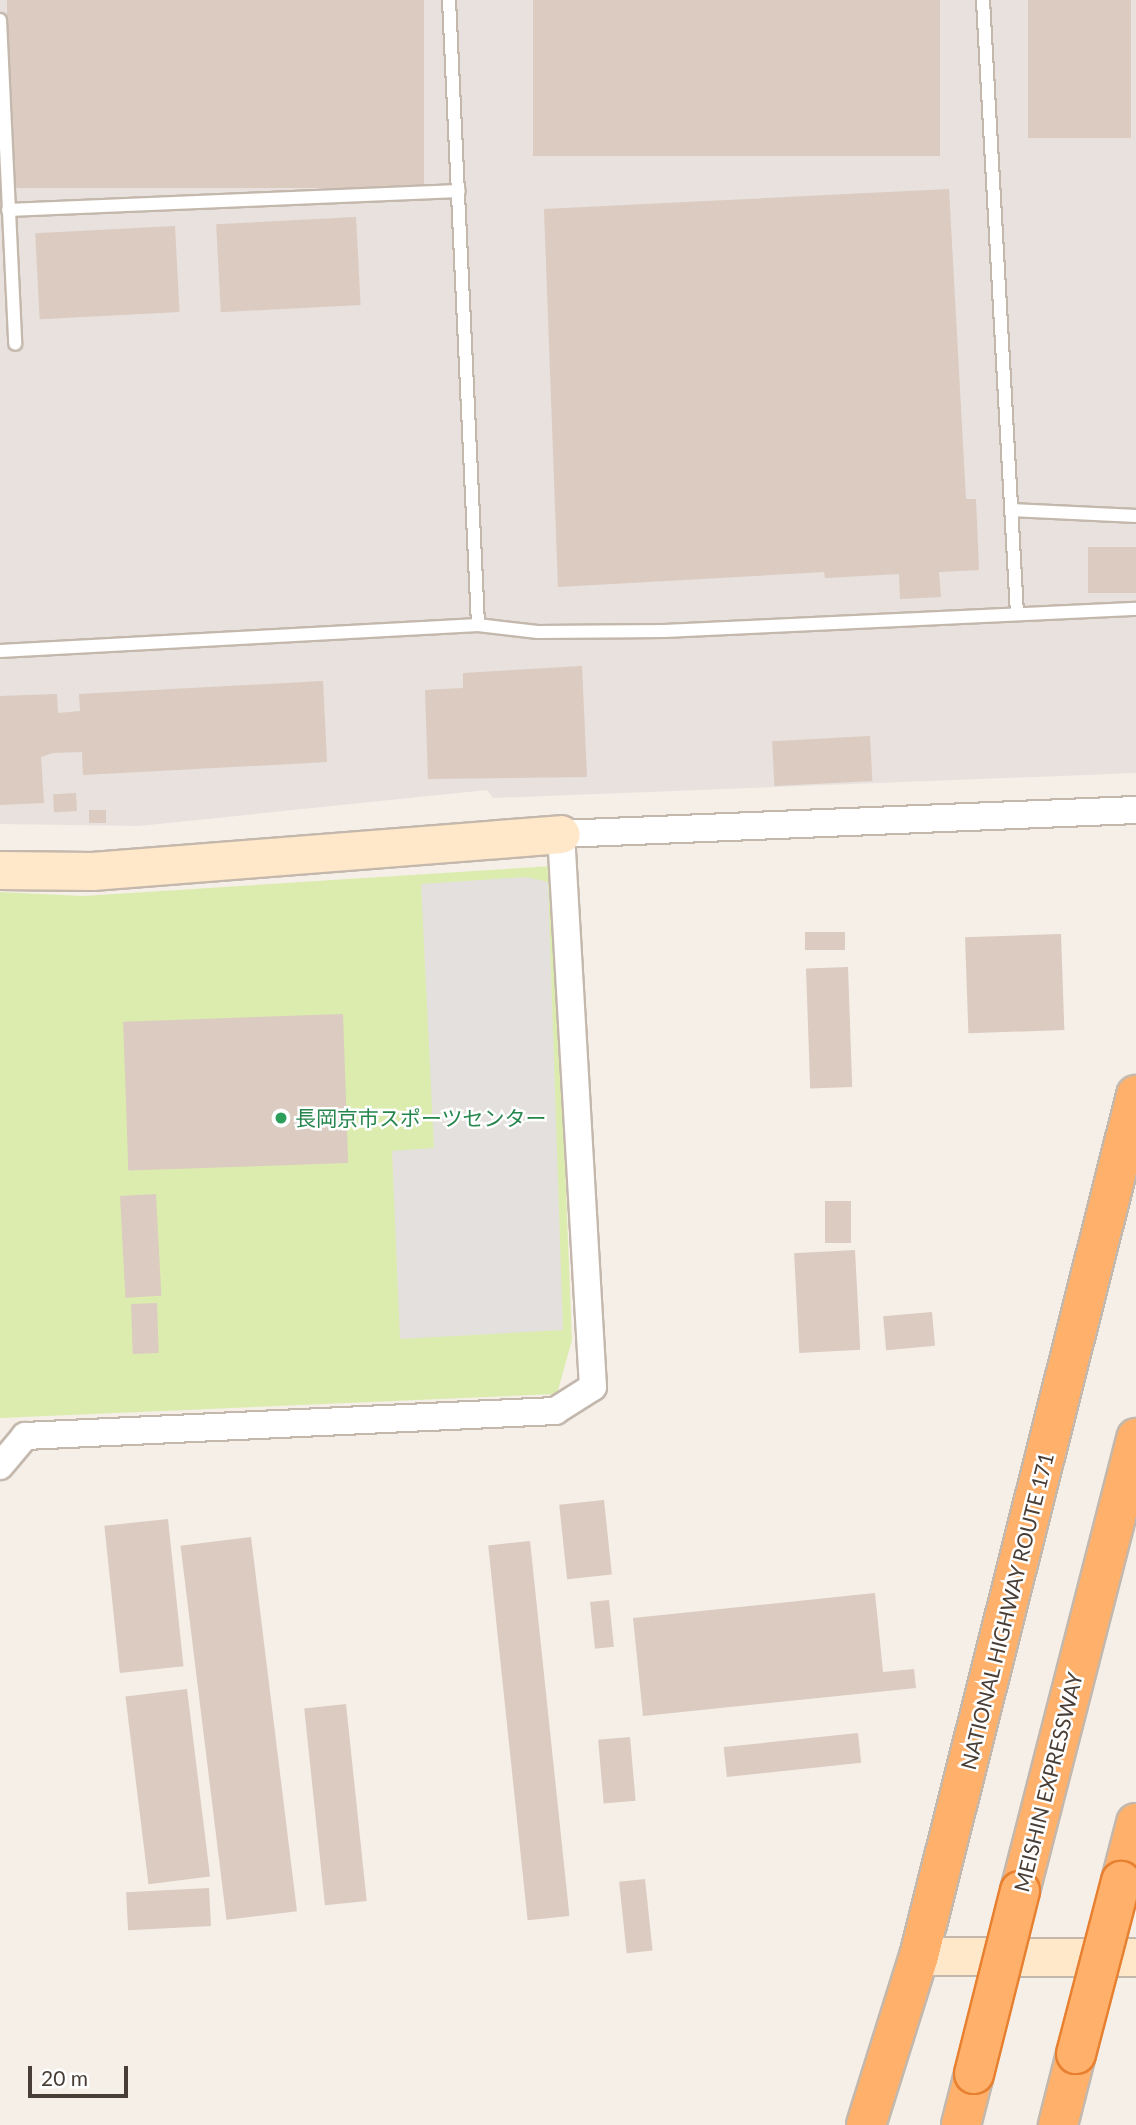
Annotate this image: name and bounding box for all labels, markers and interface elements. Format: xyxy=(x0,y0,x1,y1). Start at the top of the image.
place label: 長岡京市スポーツセンター xyxy=(295,1105,547,1131)
marker: 長岡京市スポーツセンター xyxy=(273,1110,289,1126)
street label: NATIONAL HIGHWAY ROUTE 171 xyxy=(955,1449,1059,1773)
street label: MEISHIN EXPRESSWAY xyxy=(1009,1670,1087,1894)
scale bar xyxy=(32,2052,131,2096)
text: 20 m xyxy=(41,2065,88,2090)

